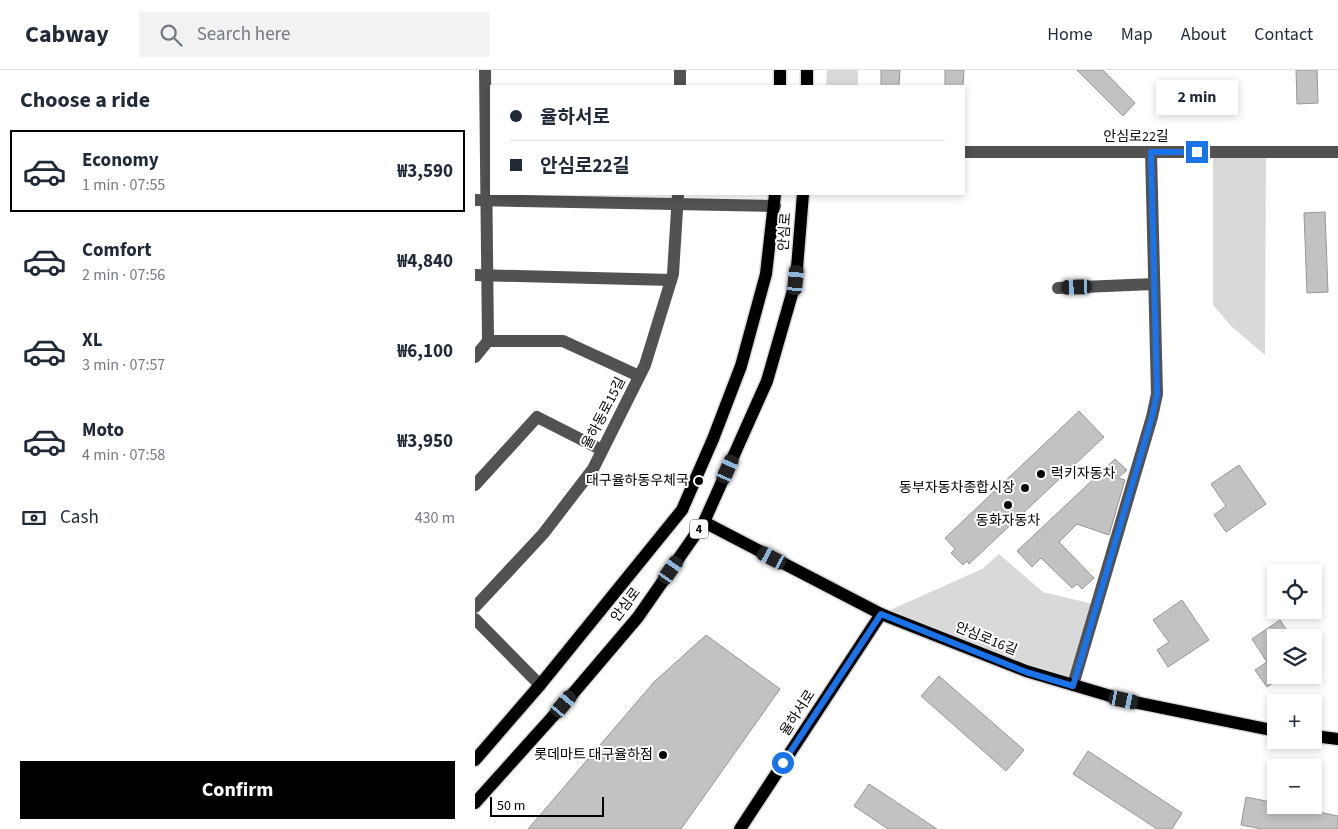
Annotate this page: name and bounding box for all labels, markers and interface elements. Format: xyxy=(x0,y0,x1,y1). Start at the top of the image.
search box xyxy=(139,12,489,57)
text: Cabway xyxy=(25,17,109,52)
icon: search xyxy=(157,21,185,49)
text: Search here xyxy=(197,21,290,48)
text: Home xyxy=(1047,22,1093,47)
text: Map xyxy=(1121,22,1153,47)
text: About xyxy=(1181,22,1226,47)
text: Contact xyxy=(1254,22,1313,47)
callout: 2 min xyxy=(1156,79,1238,114)
text: Choose a ride xyxy=(20,84,150,116)
text: 2 min xyxy=(1178,86,1216,108)
text: 율하서로 xyxy=(540,104,610,131)
street label: 안심로22길 xyxy=(1103,127,1169,147)
route end xyxy=(1186,141,1208,163)
text: Economy xyxy=(82,147,159,174)
icon: car xyxy=(22,149,67,194)
text: 안심로22길 xyxy=(540,153,630,180)
text: ₩3,590 xyxy=(397,158,453,185)
text: 1 min · 07:55 xyxy=(82,174,165,196)
street label: 안심로 xyxy=(774,212,796,252)
text: Comfort xyxy=(82,237,152,264)
icon: car xyxy=(22,239,67,284)
text: ₩4,840 xyxy=(397,248,453,275)
text: 2 min · 07:56 xyxy=(82,264,165,286)
car xyxy=(787,264,804,296)
car xyxy=(1061,279,1092,295)
text: XL xyxy=(82,327,103,354)
icon: car xyxy=(22,329,67,374)
text: ₩6,100 xyxy=(397,338,453,365)
text: 3 min · 07:57 xyxy=(82,354,165,376)
street label: 율하동로15길 xyxy=(577,374,631,452)
text: Moto xyxy=(82,417,124,444)
icon: car xyxy=(22,419,67,464)
text: ₩3,950 xyxy=(397,428,453,455)
text: 4 min · 07:58 xyxy=(82,444,165,466)
car xyxy=(715,452,740,486)
place label: 럭키자동차 xyxy=(1051,464,1116,484)
marker: 럭키자동차 xyxy=(1035,468,1047,480)
place label: 대구율하동우체국 xyxy=(586,471,689,491)
marker: 대구율하동우체국 xyxy=(693,475,705,487)
place label: 동부자동차종합시장 xyxy=(899,478,1015,498)
marker: 동부자동차종합시장 xyxy=(1019,482,1031,494)
marker: 동화자동차 xyxy=(1002,499,1014,511)
icon: cash xyxy=(20,504,48,532)
text: Cash xyxy=(60,504,99,531)
text: 430 m xyxy=(415,507,455,529)
place label: 동화자동차 xyxy=(976,511,1040,531)
road number: 4 xyxy=(690,519,708,538)
car xyxy=(755,545,788,571)
car xyxy=(656,553,685,587)
map controls xyxy=(1267,564,1322,814)
button: locate xyxy=(1267,564,1322,619)
street label: 안심로 xyxy=(606,583,646,626)
street label: 안심로16길 xyxy=(952,617,1020,661)
button: layers xyxy=(1267,629,1322,684)
street label: 율하서로 xyxy=(776,686,820,740)
car xyxy=(548,688,579,720)
car xyxy=(1107,690,1140,710)
button: + xyxy=(1267,694,1322,749)
place label: 롯데마트 대구율하점 xyxy=(534,745,653,765)
marker: 롯데마트 대구율하점 xyxy=(657,749,669,761)
route start xyxy=(772,752,794,774)
button: − xyxy=(1267,759,1322,814)
button: Confirm xyxy=(20,761,455,819)
scale bar xyxy=(490,794,604,817)
text: 50 m xyxy=(497,796,525,816)

